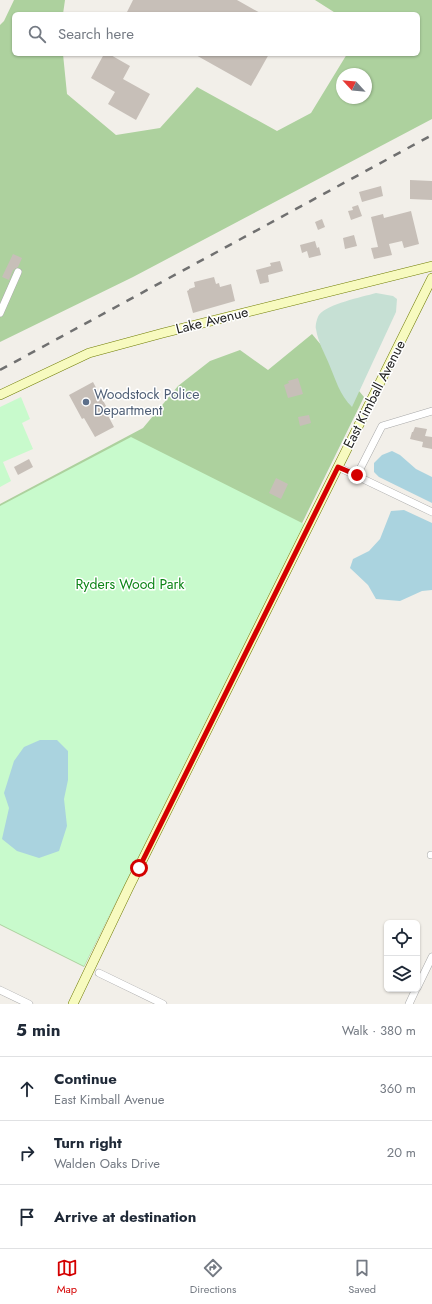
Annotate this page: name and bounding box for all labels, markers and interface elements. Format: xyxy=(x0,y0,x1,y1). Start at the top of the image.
search box xyxy=(12,12,420,56)
icon: search xyxy=(26,23,48,45)
text: Search here xyxy=(58,23,134,45)
north arrow xyxy=(336,68,372,104)
street label: Lake Avenue xyxy=(174,301,250,339)
street label: East Kimball Avenue xyxy=(338,336,410,452)
place label: Woodstock Police Department xyxy=(94,384,199,420)
marker: Woodstock Police Department xyxy=(81,397,91,407)
route end xyxy=(348,466,366,484)
park label: Ryders Wood Park xyxy=(76,574,185,594)
route start xyxy=(130,859,148,877)
map controls xyxy=(384,920,420,992)
button: locate xyxy=(384,920,420,956)
button: layers xyxy=(384,956,420,992)
text: 5 min xyxy=(16,1018,60,1042)
text: Walk · 380 m xyxy=(342,1021,416,1040)
text: Continue xyxy=(54,1068,117,1090)
icon: ahead xyxy=(16,1078,38,1100)
text: 360 m xyxy=(380,1079,416,1098)
text: East Kimball Avenue xyxy=(54,1090,165,1109)
text: Turn right xyxy=(54,1132,122,1154)
icon: right xyxy=(16,1142,38,1164)
text: 20 m xyxy=(387,1143,416,1162)
text: Walden Oaks Drive xyxy=(54,1154,160,1173)
icon: arrive xyxy=(16,1206,38,1228)
text: Arrive at destination xyxy=(54,1206,196,1228)
tab: Map xyxy=(56,1257,78,1297)
tab: Directions xyxy=(190,1257,236,1297)
tab: Saved xyxy=(348,1257,376,1297)

